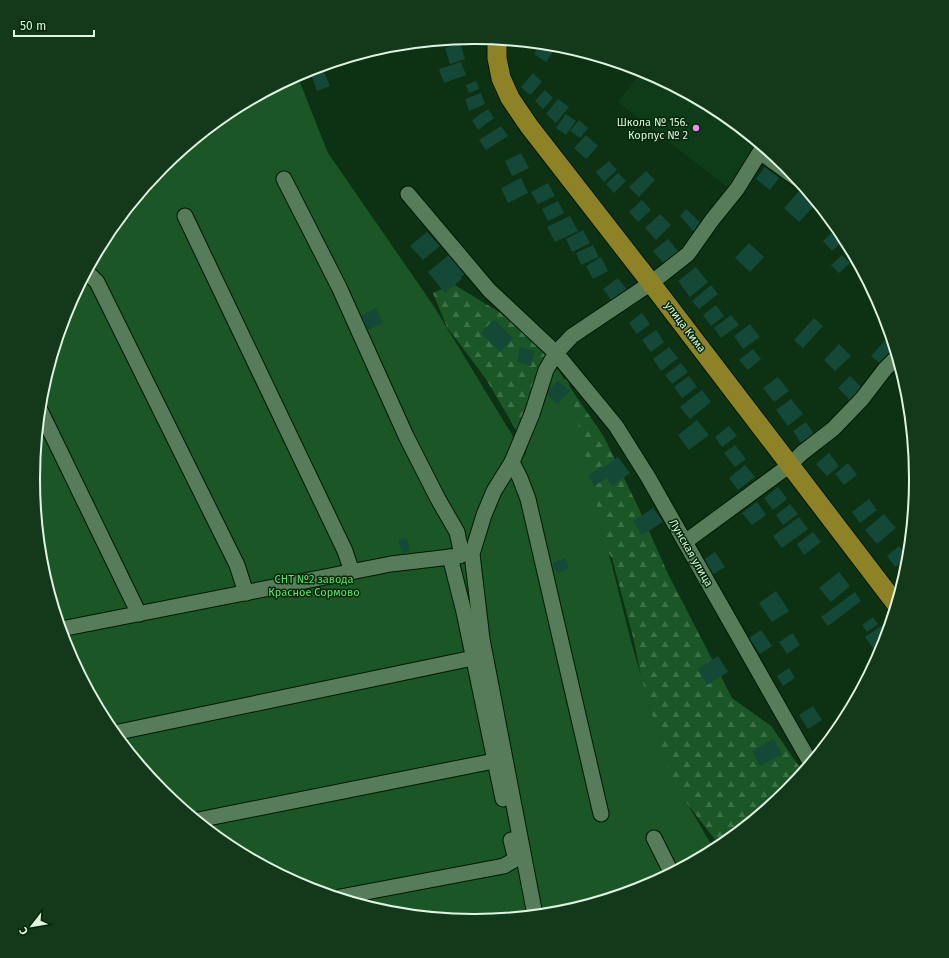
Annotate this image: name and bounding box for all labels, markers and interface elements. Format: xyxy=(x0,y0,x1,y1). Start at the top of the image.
scale bar xyxy=(14,12,94,38)
text: 50 m xyxy=(20,19,46,33)
place label: Школа № 156. Корпус № 2 xyxy=(617,116,688,142)
marker: Школа № 156. Корпус № 2 xyxy=(691,123,701,133)
street label: улица Кима xyxy=(662,299,708,355)
street label: Лунская улица xyxy=(666,517,716,589)
park label: СНТ №2 завода Красное Сормово xyxy=(268,573,360,599)
north arrow xyxy=(12,906,52,946)
text: С xyxy=(16,924,31,937)

